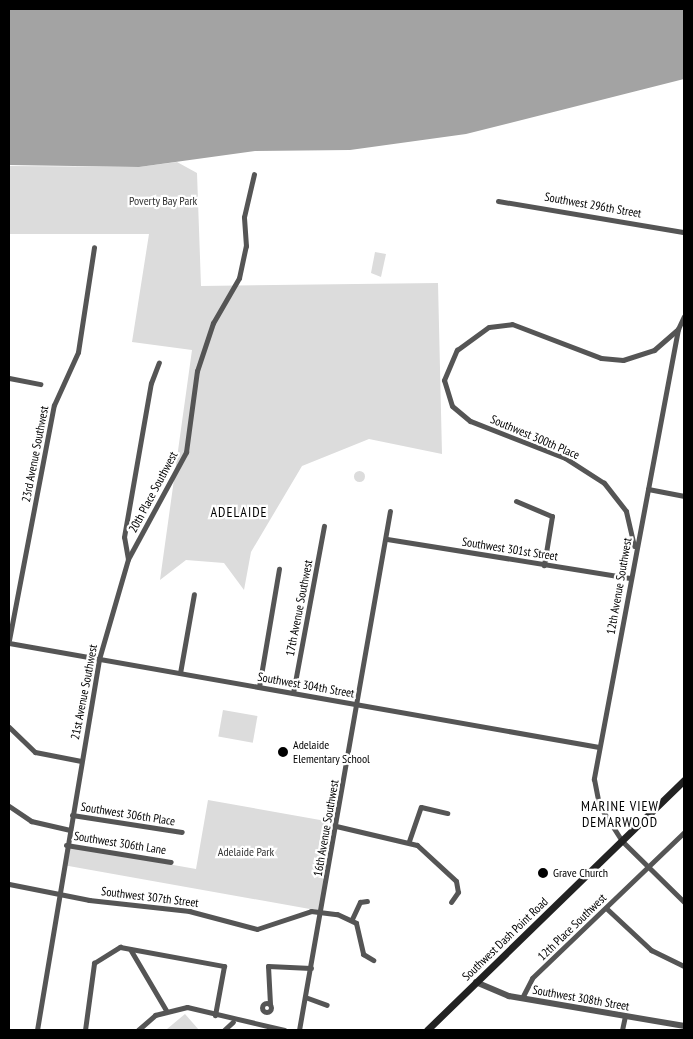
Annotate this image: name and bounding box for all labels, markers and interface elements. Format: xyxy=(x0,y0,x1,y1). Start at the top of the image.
street label: Southwest 296th Street xyxy=(543,189,643,221)
park label: Poverty Bay Park xyxy=(129,194,197,208)
street label: 23rd Avenue Southwest xyxy=(19,404,51,504)
street label: Southwest 300th Place xyxy=(488,412,582,462)
street label: 20th Place Southwest xyxy=(126,449,180,535)
district label: ADELAIDE xyxy=(209,504,269,520)
street label: Southwest 301st Street xyxy=(461,534,559,564)
street label: 12th Avenue Southwest xyxy=(603,536,635,636)
street label: 17th Avenue Southwest xyxy=(283,558,315,658)
street label: 21st Avenue Southwest xyxy=(68,643,100,741)
street label: Southwest 304th Street xyxy=(256,669,356,701)
place label: Adelaide Elementary School xyxy=(293,738,370,766)
marker: Adelaide Elementary School xyxy=(277,746,289,758)
street label: 16th Avenue Southwest xyxy=(310,778,342,878)
district label: MARINE VIEW DEMARWOOD xyxy=(580,798,660,830)
street label: Southwest 306th Place xyxy=(80,799,176,829)
street label: Southwest 306th Lane xyxy=(73,829,167,857)
park label: Adelaide Park xyxy=(218,845,274,859)
place label: Grave Church xyxy=(553,866,608,880)
marker: Grave Church xyxy=(537,867,549,879)
street label: Southwest 307th Street xyxy=(100,884,200,910)
street label: 12th Place Southwest xyxy=(535,891,609,963)
street label: Southwest Dash Point Road xyxy=(459,894,551,984)
street label: Southwest 308th Street xyxy=(531,982,631,1014)

